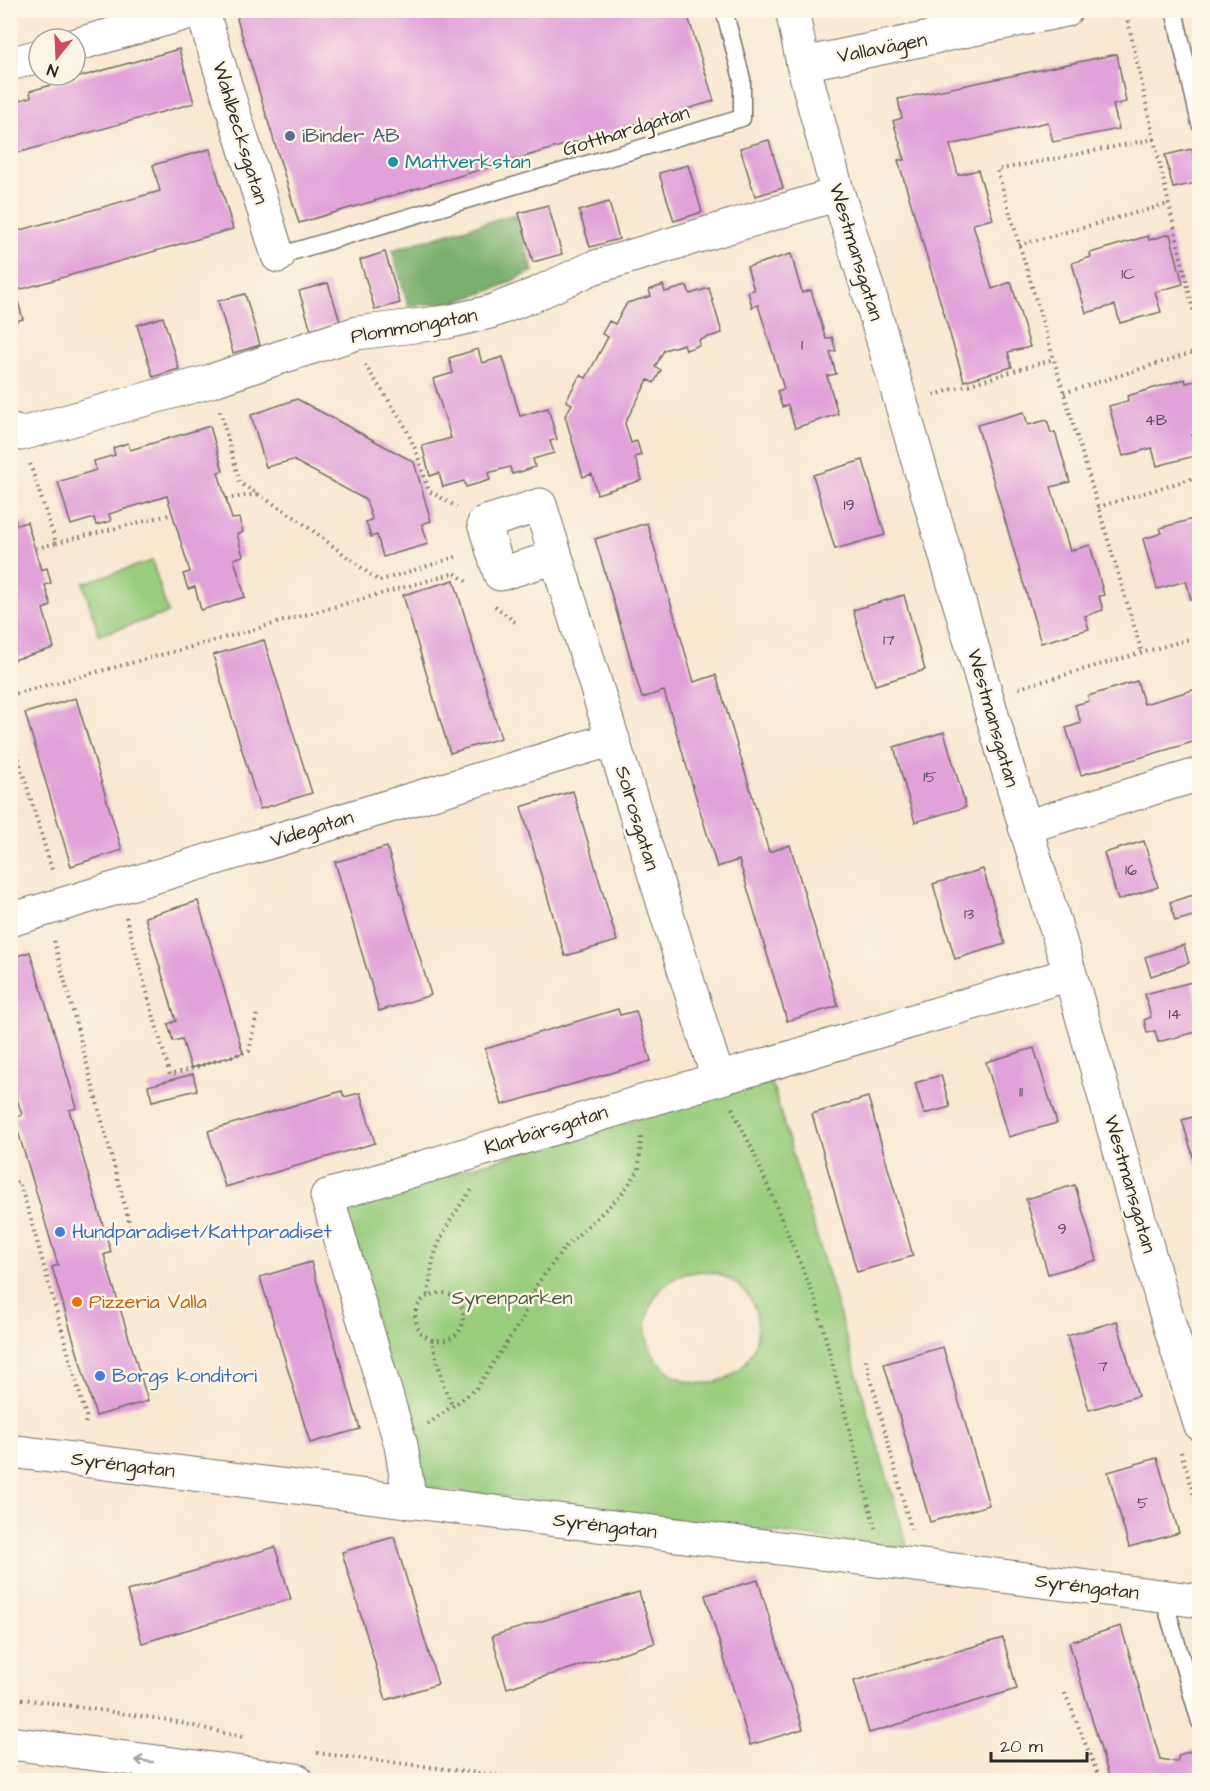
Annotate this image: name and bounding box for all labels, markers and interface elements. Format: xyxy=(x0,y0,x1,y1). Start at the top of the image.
street label: Vallavägen xyxy=(835,26,929,71)
north arrow xyxy=(27,27,87,87)
text: N xyxy=(45,58,61,82)
street label: Wahlbecksgatan xyxy=(204,58,275,208)
street label: Gotthardgatan xyxy=(559,98,693,165)
place label: iBinder AB xyxy=(302,122,399,150)
marker: iBinder AB xyxy=(283,129,297,143)
place label: Mattverkstan xyxy=(405,148,531,176)
marker: Mattverkstan xyxy=(386,155,400,169)
street label: Westmansgatan xyxy=(821,180,890,324)
house number: 1C xyxy=(1121,263,1135,285)
street label: Plommongatan xyxy=(348,301,480,352)
house number: 1 xyxy=(801,334,803,356)
house number: 4B xyxy=(1145,409,1168,431)
house number: 19 xyxy=(843,494,855,516)
house number: 17 xyxy=(883,629,895,651)
street label: Westmansgatan xyxy=(959,646,1026,791)
street label: Solrosgatan xyxy=(607,762,666,874)
house number: 15 xyxy=(923,766,937,788)
street label: Videgatan xyxy=(267,803,357,856)
house number: 16 xyxy=(1125,859,1137,881)
house number: 13 xyxy=(964,903,974,925)
house number: 14 xyxy=(1169,1003,1182,1025)
house number: 11 xyxy=(1019,1081,1023,1103)
street label: Klarbärsgatan xyxy=(481,1098,611,1163)
street label: Westmansgatan xyxy=(1096,1112,1163,1257)
place label: Hundparadiset/Kattparadiset xyxy=(72,1218,332,1246)
house number: 9 xyxy=(1057,1218,1067,1240)
marker: Hundparadiset/Kattparadiset xyxy=(53,1225,67,1239)
park label: Syrenparken xyxy=(451,1284,573,1313)
place label: Pizzeria Valla xyxy=(89,1288,207,1316)
marker: Pizzeria Valla xyxy=(70,1295,84,1309)
house number: 7 xyxy=(1098,1355,1108,1377)
place label: Borgs konditori xyxy=(112,1362,257,1391)
marker: Borgs konditori xyxy=(93,1369,107,1383)
street label: Syréngatan xyxy=(69,1445,177,1486)
house number: 5 xyxy=(1137,1492,1149,1514)
street label: Syréngatan xyxy=(551,1506,659,1547)
street label: Syréngatan xyxy=(1033,1567,1141,1608)
scale bar xyxy=(991,1725,1087,1763)
text: 20 m xyxy=(1000,1734,1043,1759)
one-way arrow xyxy=(135,1755,154,1766)

